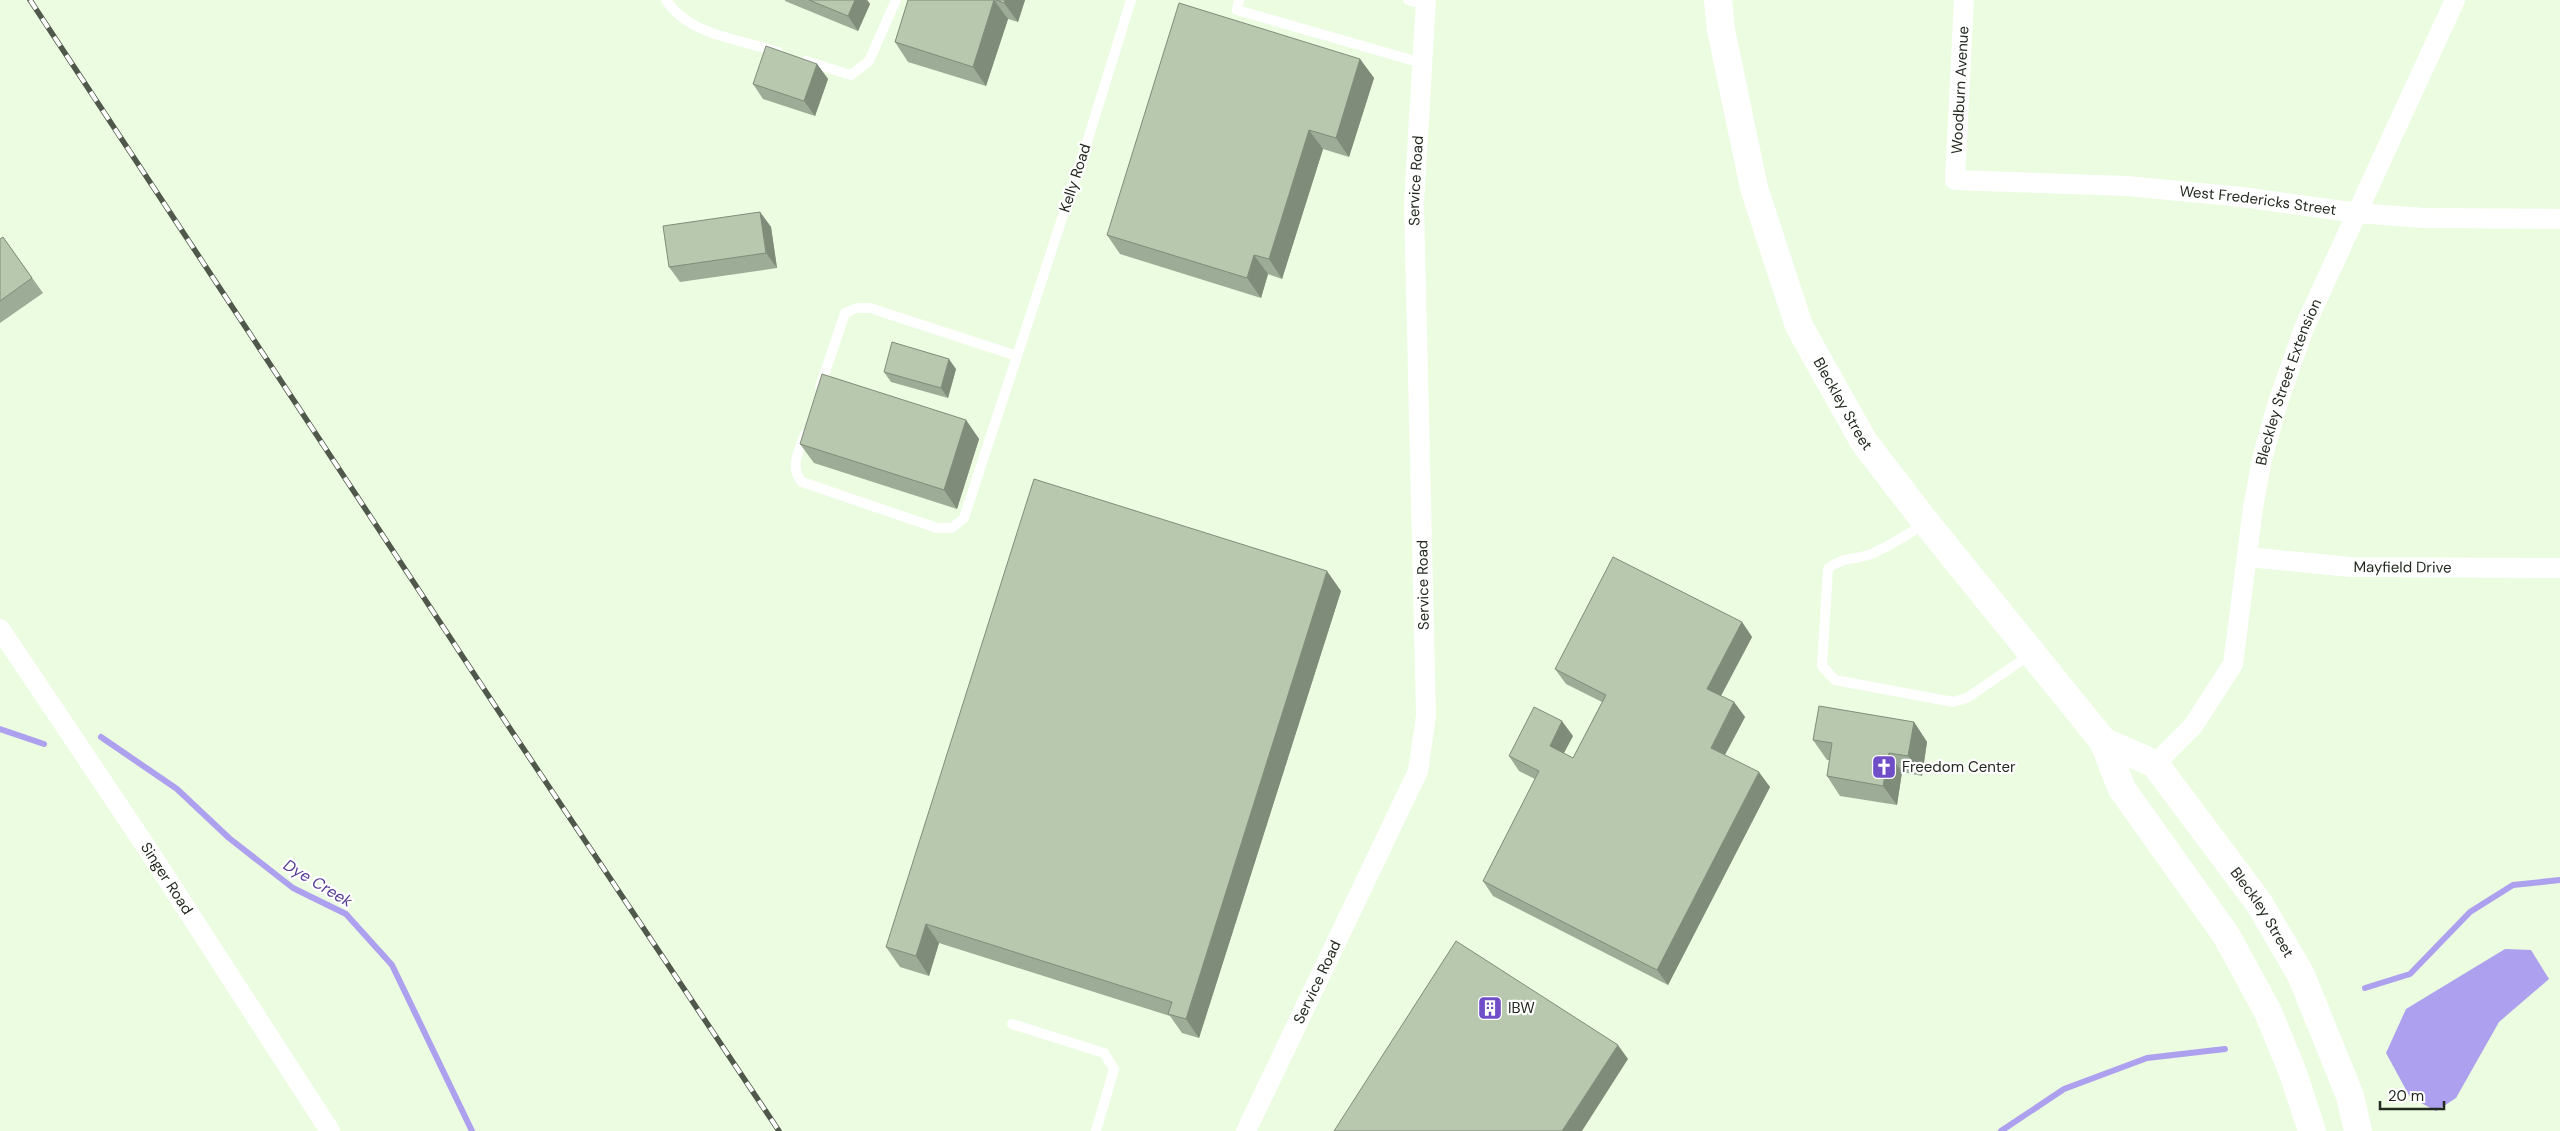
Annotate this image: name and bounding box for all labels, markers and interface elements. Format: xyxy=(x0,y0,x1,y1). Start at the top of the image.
street label: Woodburn Avenue xyxy=(1947,26,1973,154)
street label: Service Road xyxy=(1404,135,1428,226)
street label: Kelly Road xyxy=(1055,141,1095,215)
street label: West Fredericks Street xyxy=(2178,181,2338,220)
street label: Bleckley Street Extension xyxy=(2251,295,2326,467)
street label: Bleckley Street xyxy=(1809,354,1877,455)
street label: Service Road xyxy=(1412,540,1434,630)
street label: Mayfield Drive xyxy=(2353,557,2452,577)
church icon: Freedom Center xyxy=(1871,754,1897,780)
place label: Freedom Center xyxy=(1902,757,2016,777)
street label: Singer Road xyxy=(136,838,197,918)
water label: Dye Creek xyxy=(280,854,357,912)
street label: Bleckley Street xyxy=(2226,863,2299,961)
street label: Service Road xyxy=(1289,937,1346,1027)
building icon: IBW xyxy=(1477,995,1503,1021)
place label: IBW xyxy=(1508,998,1535,1018)
scale bar xyxy=(2380,1078,2444,1110)
text: 20 m xyxy=(2388,1086,2424,1106)

